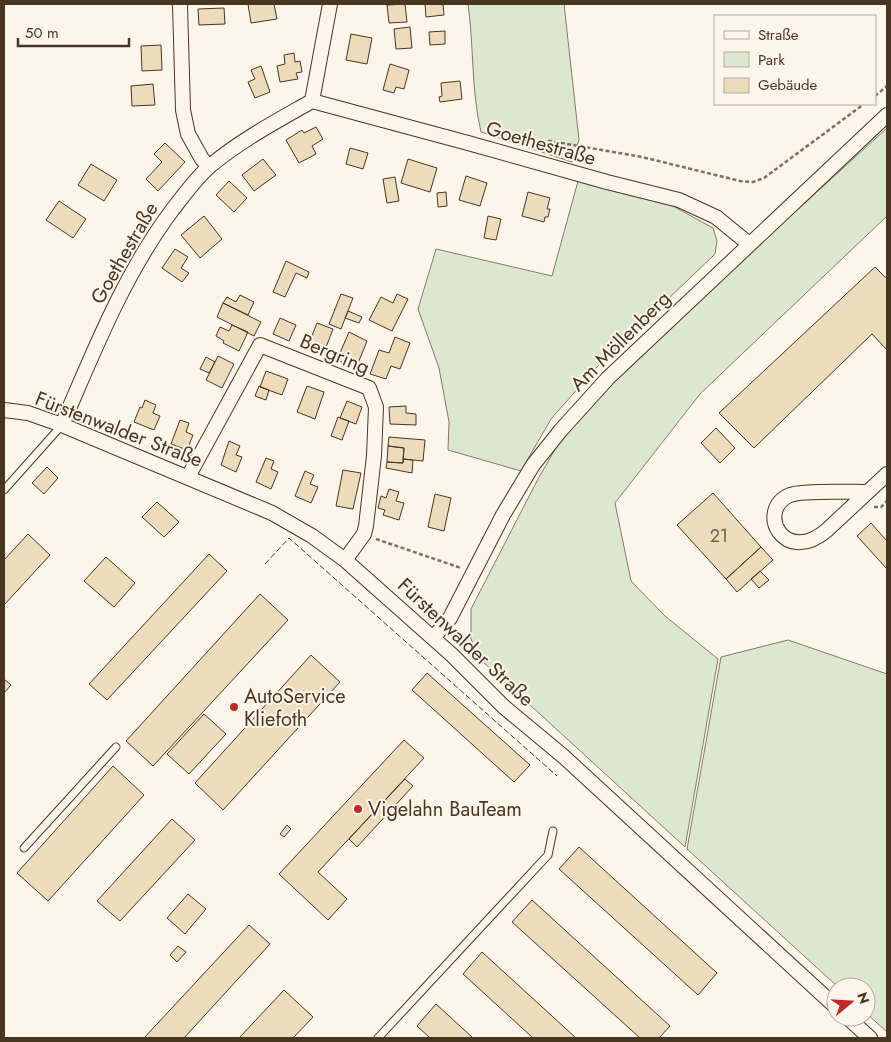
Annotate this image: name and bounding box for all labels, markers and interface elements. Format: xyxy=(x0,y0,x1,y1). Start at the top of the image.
scale bar xyxy=(18,15,129,47)
legend xyxy=(714,15,876,105)
text: 50 m xyxy=(25,22,59,44)
text: Straße xyxy=(758,24,799,46)
text: Park xyxy=(758,49,785,71)
text: Gebäude xyxy=(758,74,818,96)
street label: Goethestraße xyxy=(482,114,599,173)
street label: Goethestraße xyxy=(84,197,165,310)
street label: Am Möllenberg xyxy=(564,285,677,398)
street label: Bergring xyxy=(295,327,374,382)
street label: Fürstenwalder Straße xyxy=(31,384,207,475)
house number: 21 xyxy=(710,523,728,549)
street label: Fürstenwalder Straße xyxy=(391,571,540,713)
place label: AutoService Kliefoth xyxy=(244,682,346,734)
marker: AutoService Kliefoth xyxy=(228,701,240,713)
place label: Vigelahn BauTeam xyxy=(368,795,522,824)
marker: Vigelahn BauTeam xyxy=(352,803,364,815)
north arrow xyxy=(826,977,876,1027)
text: N xyxy=(852,990,875,1006)

